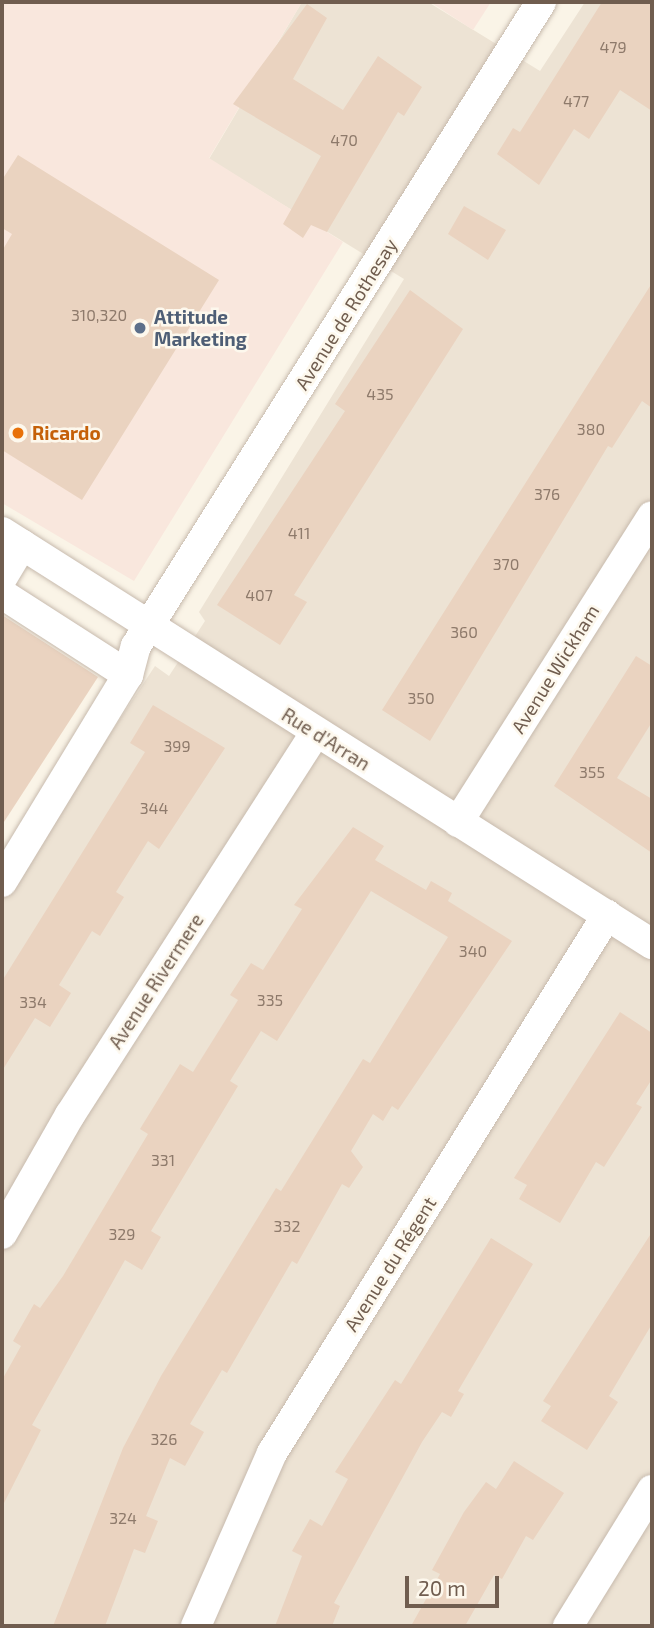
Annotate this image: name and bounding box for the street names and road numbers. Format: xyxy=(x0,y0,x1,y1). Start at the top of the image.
street label: Avenue de Rothesay xyxy=(290,234,402,394)
street label: Avenue Wickham xyxy=(506,600,604,738)
street label: Rue d'Arran xyxy=(278,703,374,775)
street label: Avenue Rivermere xyxy=(104,909,208,1053)
street label: Avenue du Régent xyxy=(339,1192,441,1336)

